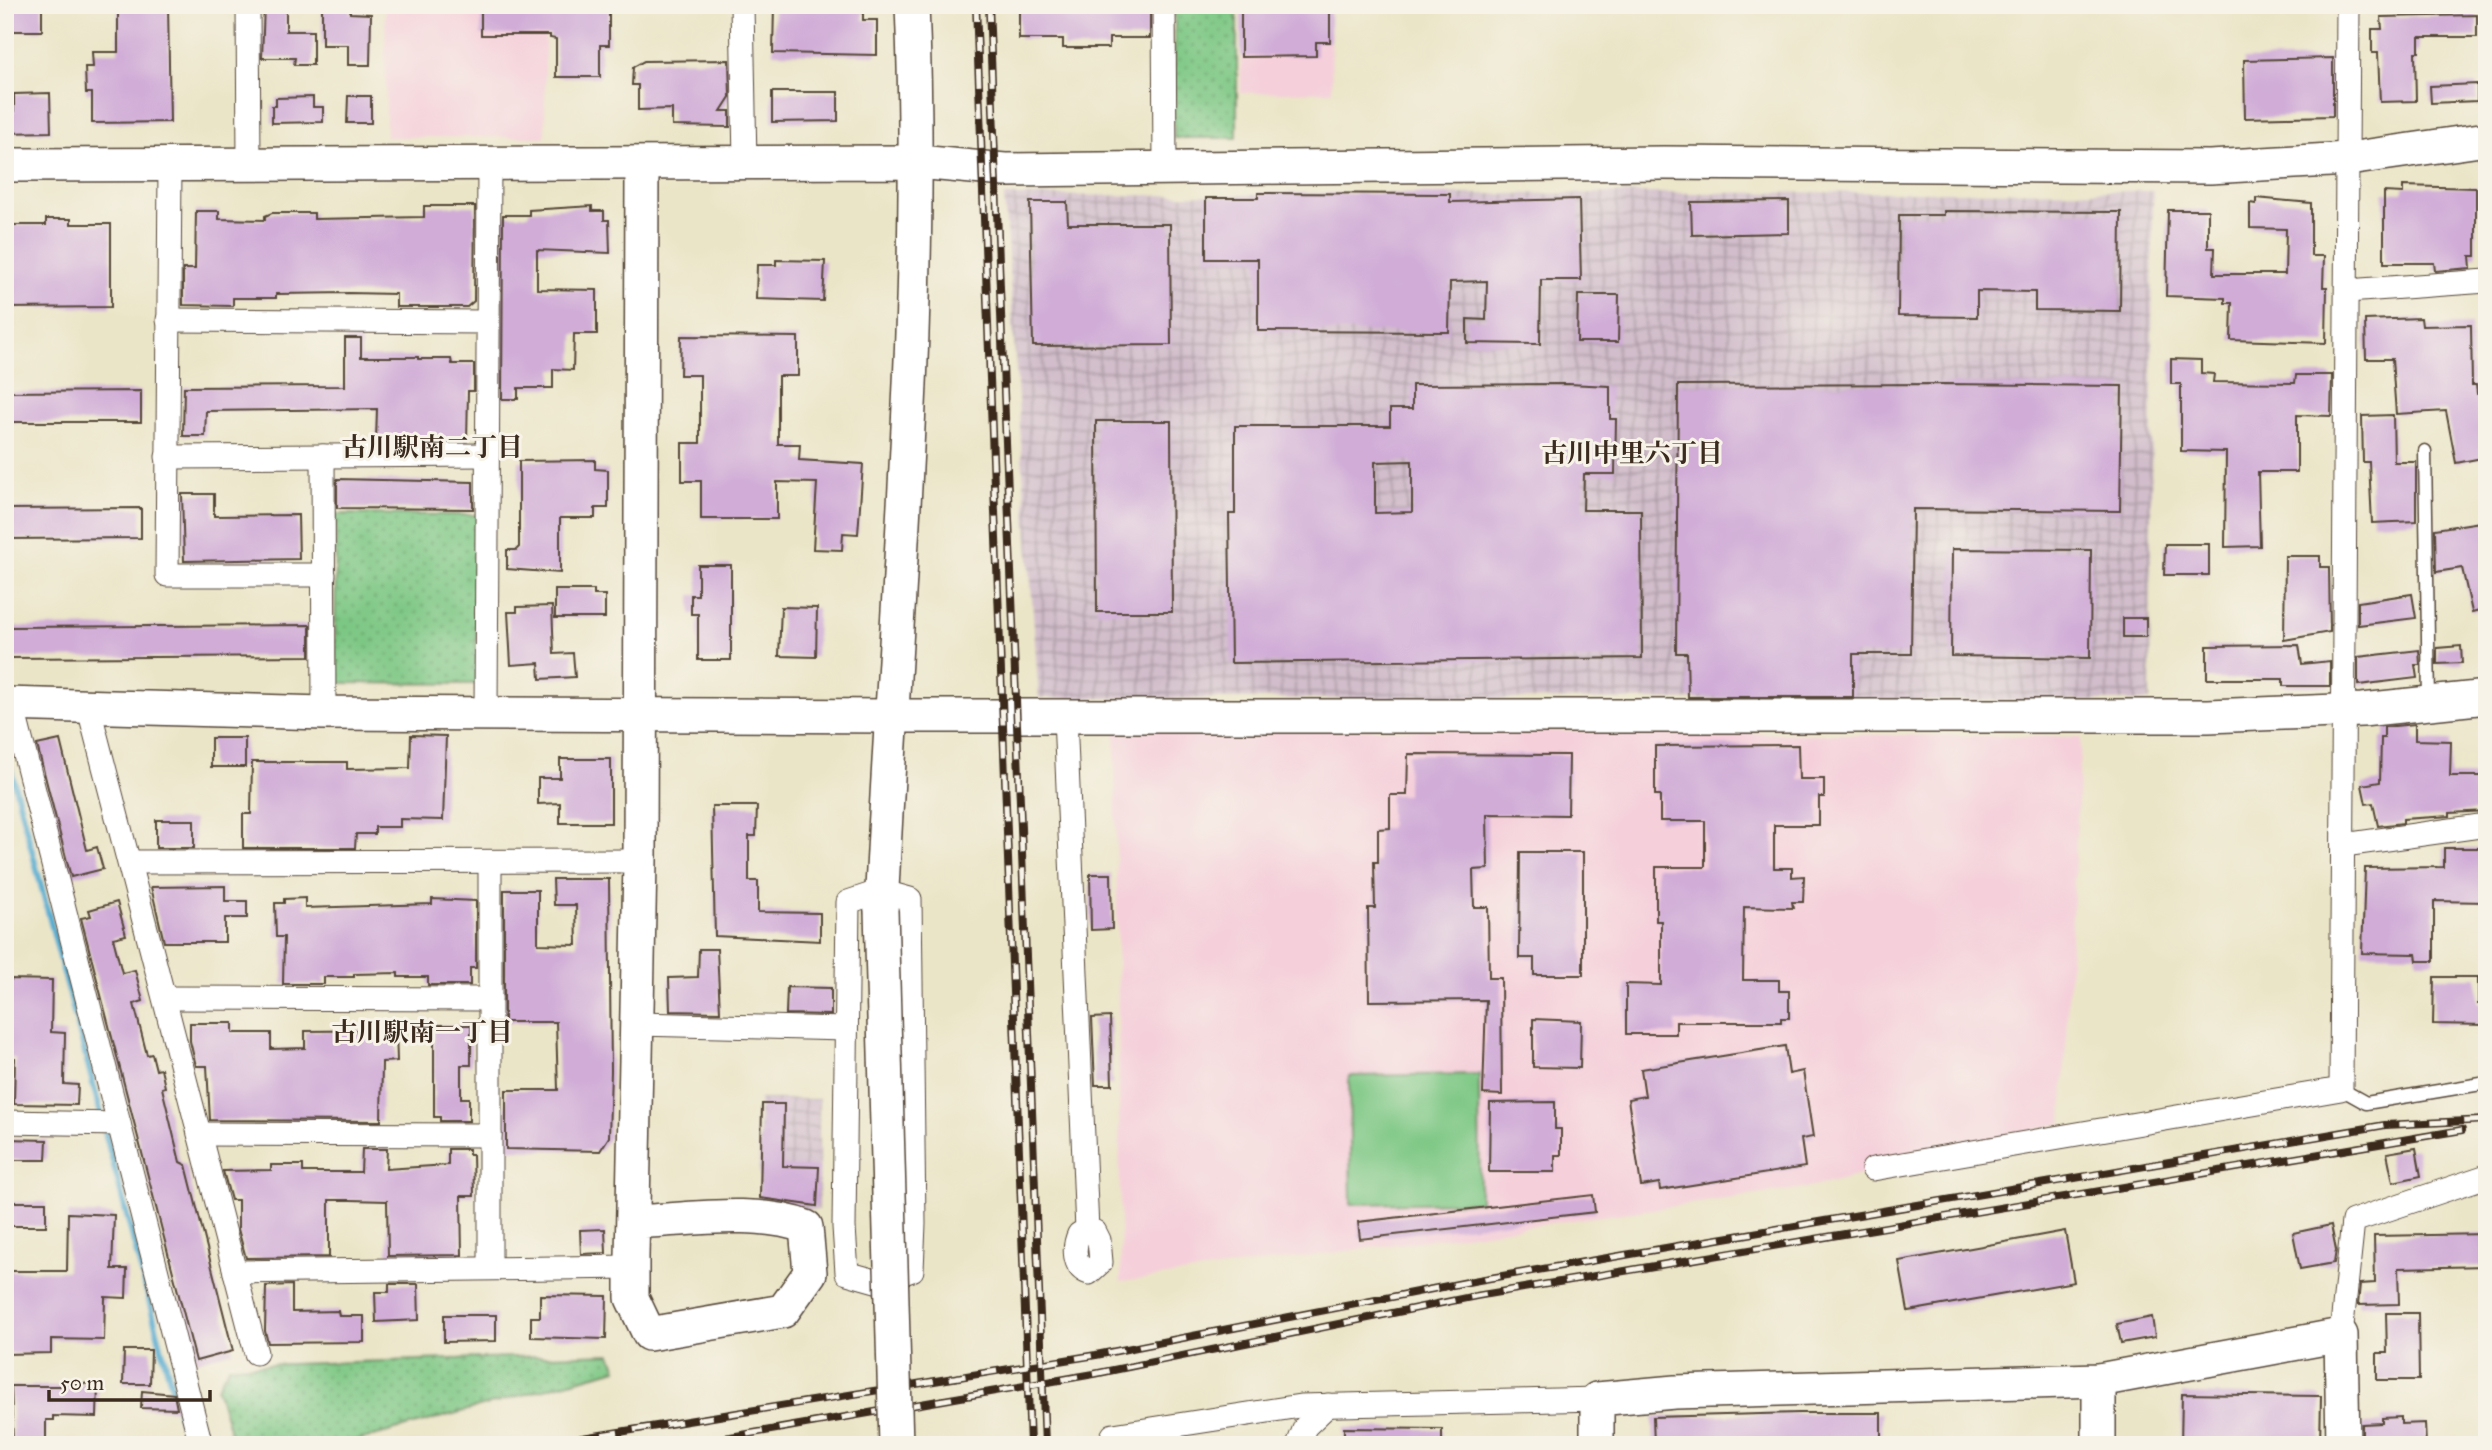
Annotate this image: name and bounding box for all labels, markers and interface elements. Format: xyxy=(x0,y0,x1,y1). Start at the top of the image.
district label: 古川駅南二丁目 xyxy=(341,431,523,463)
district label: 古川中里六丁目 xyxy=(1541,437,1723,469)
district label: 古川駅南一丁目 xyxy=(331,1016,513,1048)
scale bar xyxy=(49,1359,210,1403)
text: 50 m xyxy=(60,1370,105,1396)

